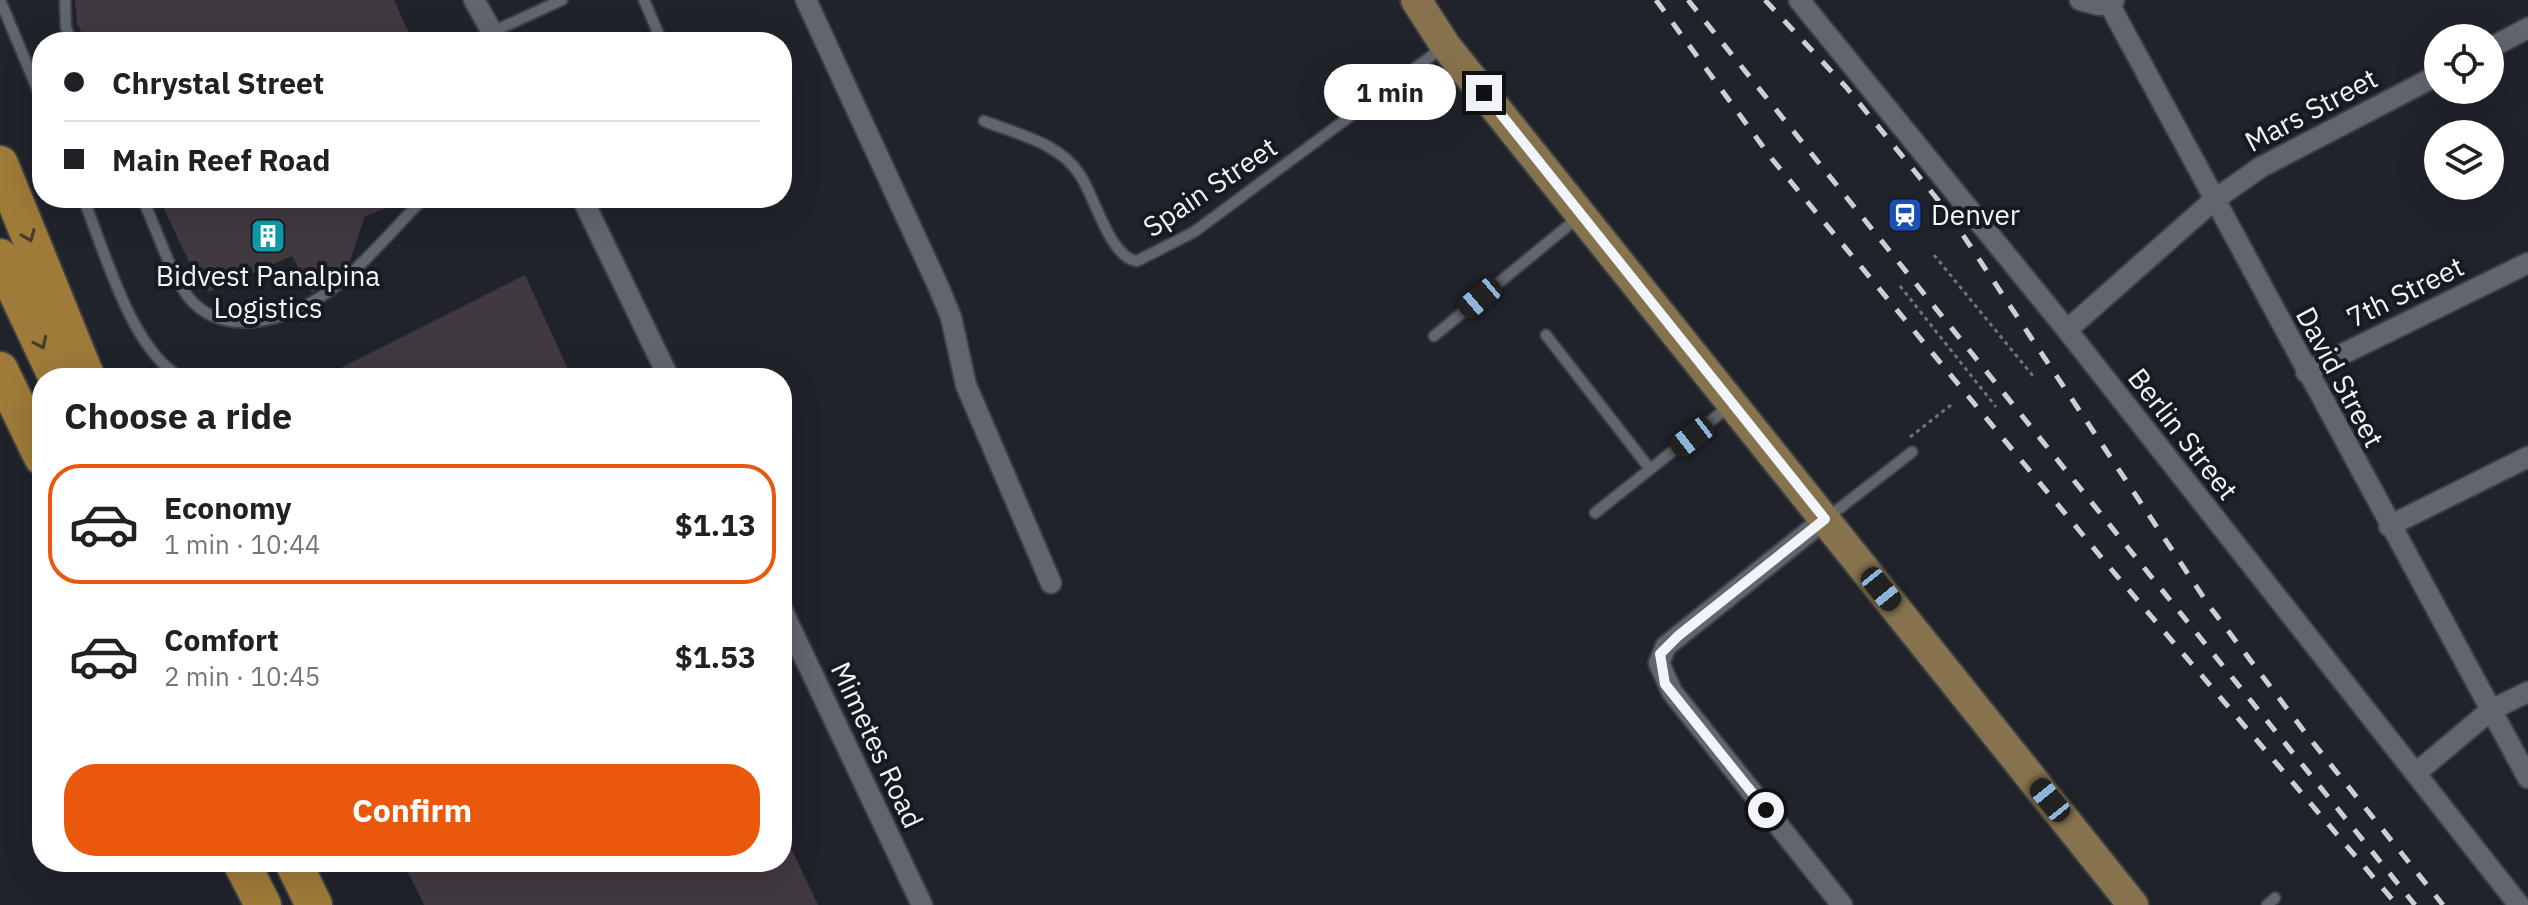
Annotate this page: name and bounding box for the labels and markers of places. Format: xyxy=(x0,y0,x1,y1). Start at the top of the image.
station icon: Denver xyxy=(1886,196,1924,234)
place label: Denver xyxy=(1931,196,2020,233)
building icon: Bidvest Panalpina Logistics xyxy=(249,217,287,255)
place label: Bidvest Panalpina Logistics xyxy=(156,257,380,326)

